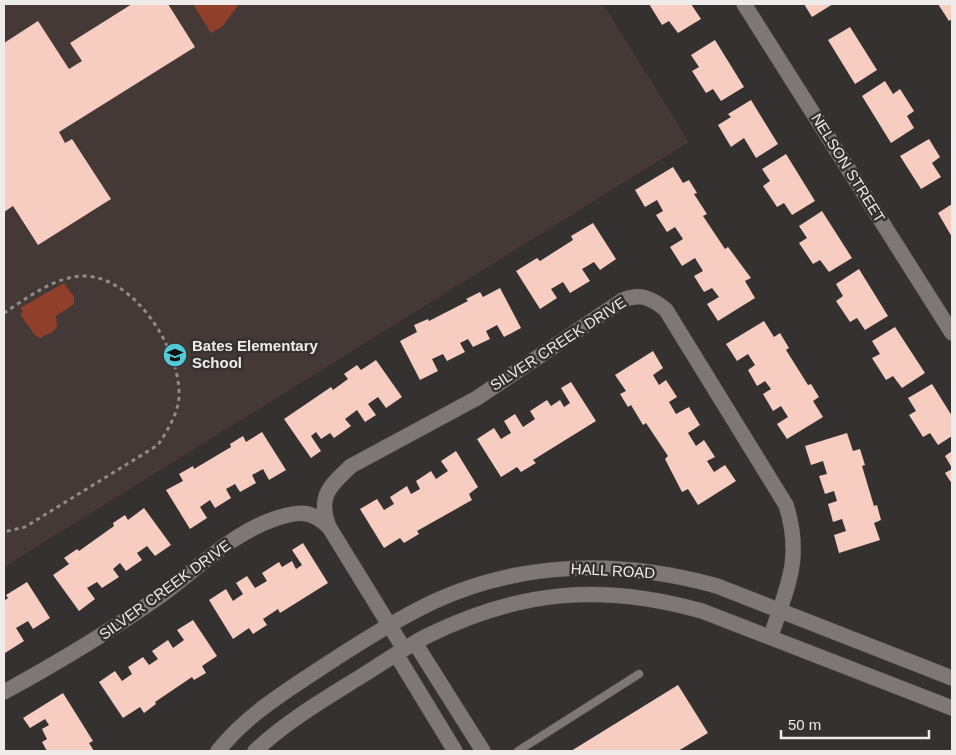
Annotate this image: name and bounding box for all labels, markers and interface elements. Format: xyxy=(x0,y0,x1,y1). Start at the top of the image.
street label: NELSON STREET xyxy=(808,110,889,225)
street label: SILVER CREEK DRIVE xyxy=(487,293,629,394)
place label: Bates Elementary School xyxy=(192,337,319,371)
school or university icon: Bates Elementary School xyxy=(162,342,188,368)
street label: SILVER CREEK DRIVE xyxy=(96,536,234,643)
street label: HALL ROAD xyxy=(570,560,656,581)
scale bar xyxy=(781,708,928,740)
text: 50 m xyxy=(788,716,821,733)

